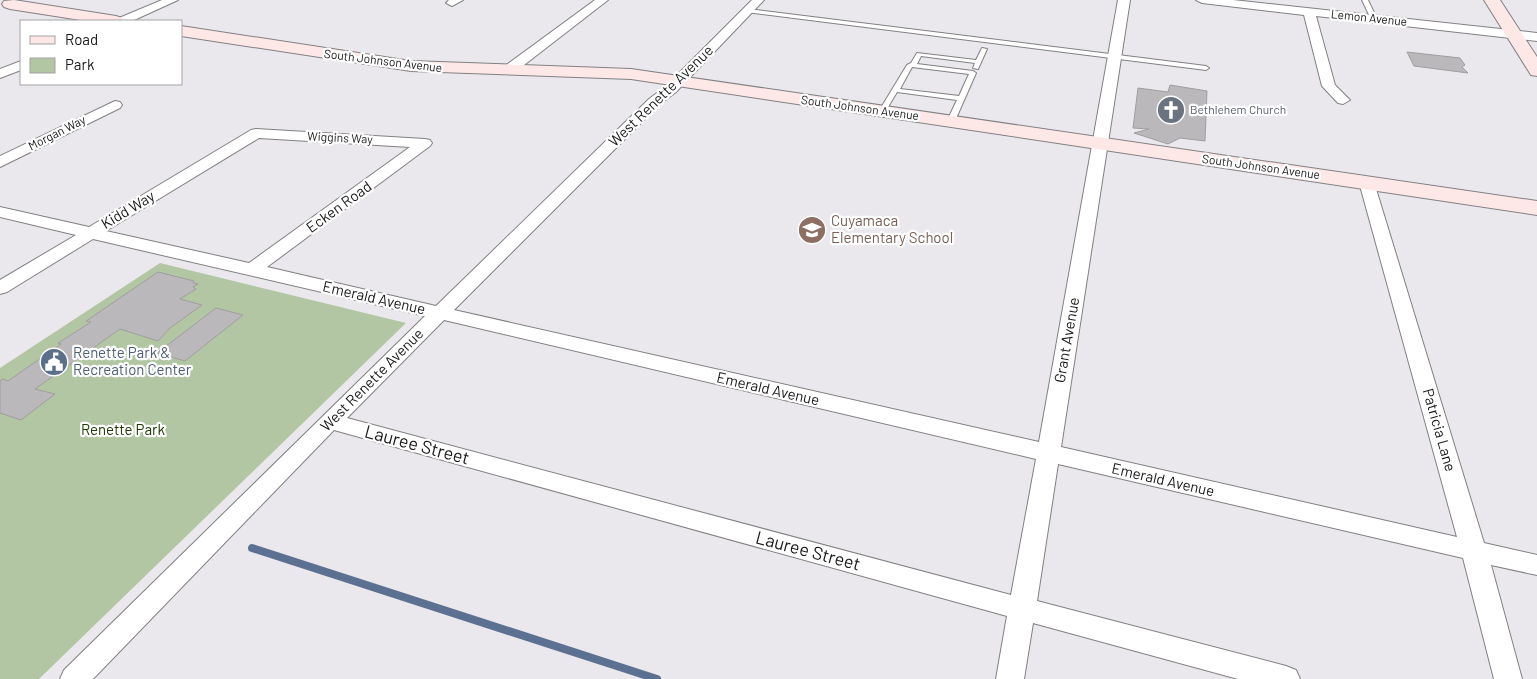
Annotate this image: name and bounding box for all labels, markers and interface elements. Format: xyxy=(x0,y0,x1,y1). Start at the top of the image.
street label: Lemon Avenue xyxy=(1330,6,1408,28)
legend xyxy=(20,20,182,85)
text: Road xyxy=(65,30,98,48)
street label: West Renette Avenue xyxy=(604,41,716,150)
street label: South Johnson Avenue xyxy=(323,46,443,74)
text: Park xyxy=(65,55,95,73)
street label: South Johnson Avenue xyxy=(800,92,920,122)
church icon: Bethlehem Church xyxy=(1156,95,1186,125)
place label: Bethlehem Church xyxy=(1190,102,1286,116)
street label: Morgan Way xyxy=(26,112,88,152)
street label: Wiggins Way xyxy=(307,128,374,146)
street label: South Johnson Avenue xyxy=(1201,151,1321,181)
street label: Ecken Road xyxy=(302,176,375,236)
street label: Kidd Way xyxy=(97,186,158,232)
place label: Cuyamaca Elementary School xyxy=(831,211,953,246)
school or university icon: Cuyamaca Elementary School xyxy=(797,215,827,245)
street label: Emerald Avenue xyxy=(321,276,427,318)
street label: Grant Avenue xyxy=(1050,296,1082,384)
street label: West Renette Avenue xyxy=(316,324,427,435)
place label: Renette Park & Recreation Center xyxy=(73,343,192,378)
public building icon: Renette Park & Recreation Center xyxy=(39,347,69,377)
street label: Emerald Avenue xyxy=(715,367,821,409)
street label: Patricia Lane xyxy=(1420,386,1460,473)
park label: Renette Park xyxy=(81,420,166,438)
street label: Lauree Street xyxy=(363,420,472,469)
street label: Emerald Avenue xyxy=(1110,458,1216,500)
street label: Lauree Street xyxy=(754,526,863,575)

